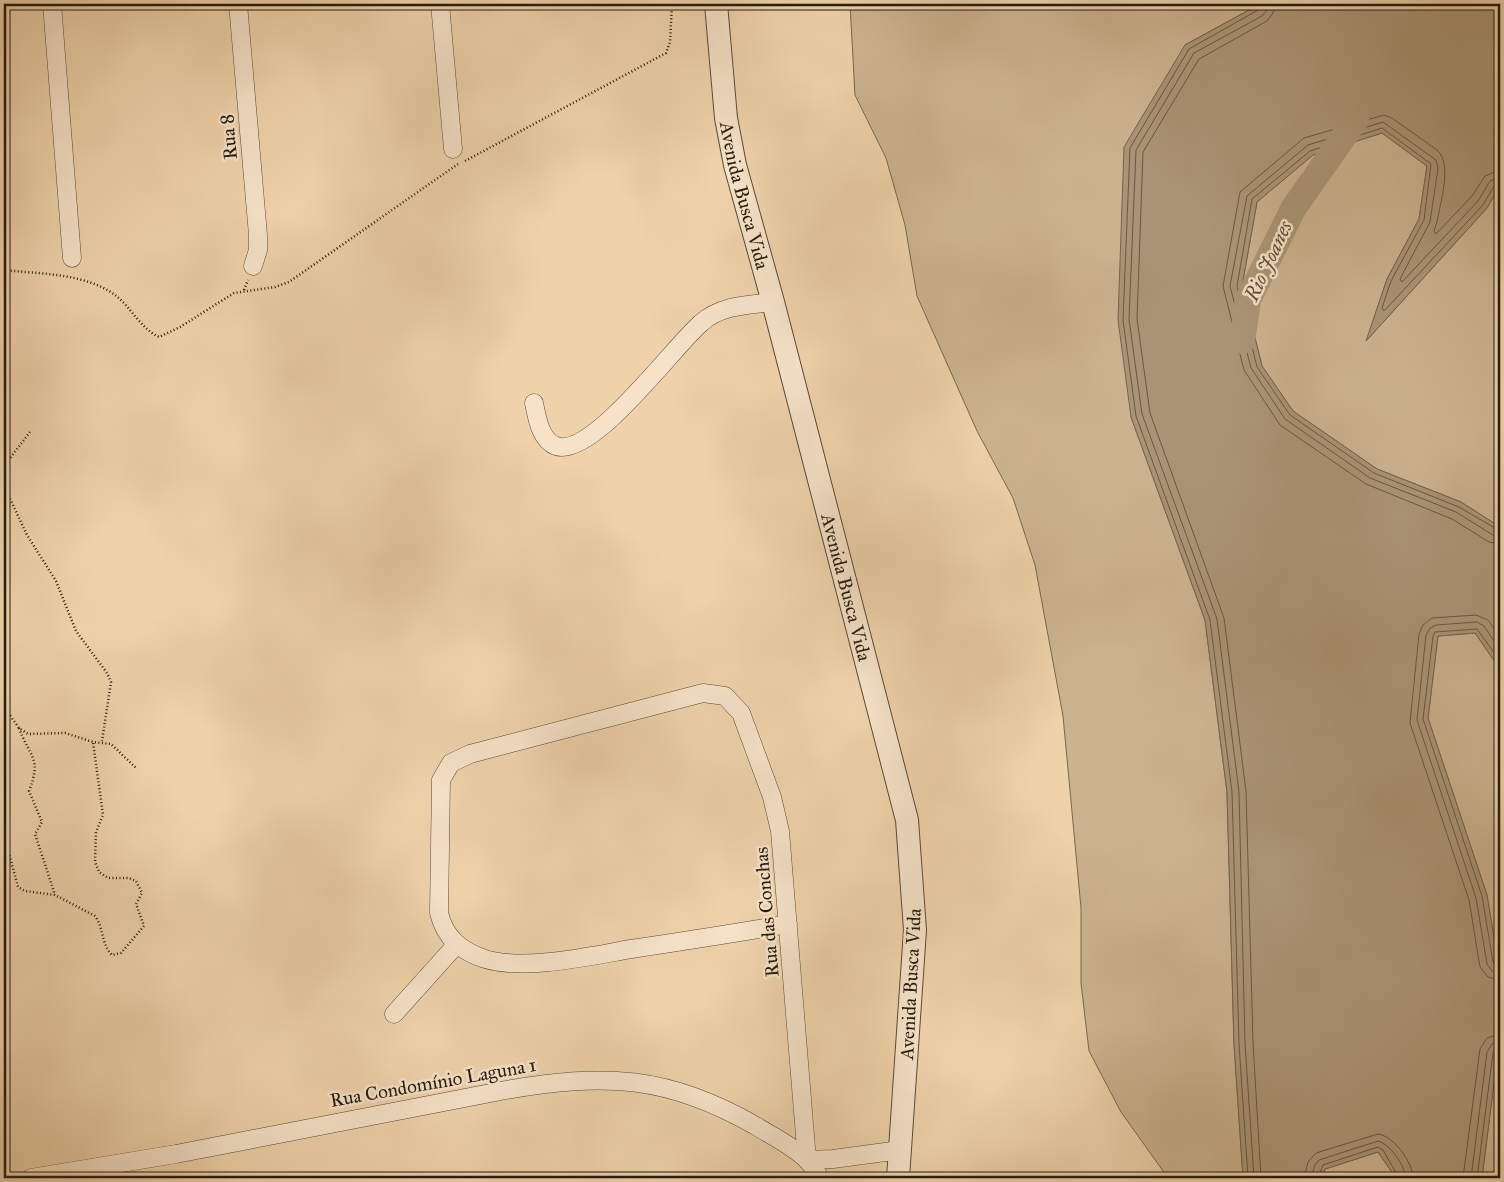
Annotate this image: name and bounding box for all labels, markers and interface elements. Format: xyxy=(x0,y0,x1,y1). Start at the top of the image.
street label: Rua 8 xyxy=(215,113,242,161)
street label: Avenida Busca Vida xyxy=(715,119,775,273)
water label: Rio Joanes xyxy=(1239,216,1297,306)
street label: Avenida Busca Vida xyxy=(816,510,877,664)
street label: Rua das Conchas xyxy=(749,846,784,978)
street label: Avenida Busca Vida xyxy=(895,907,926,1061)
street label: Rua Condomínio Laguna 1 xyxy=(328,1053,538,1113)

